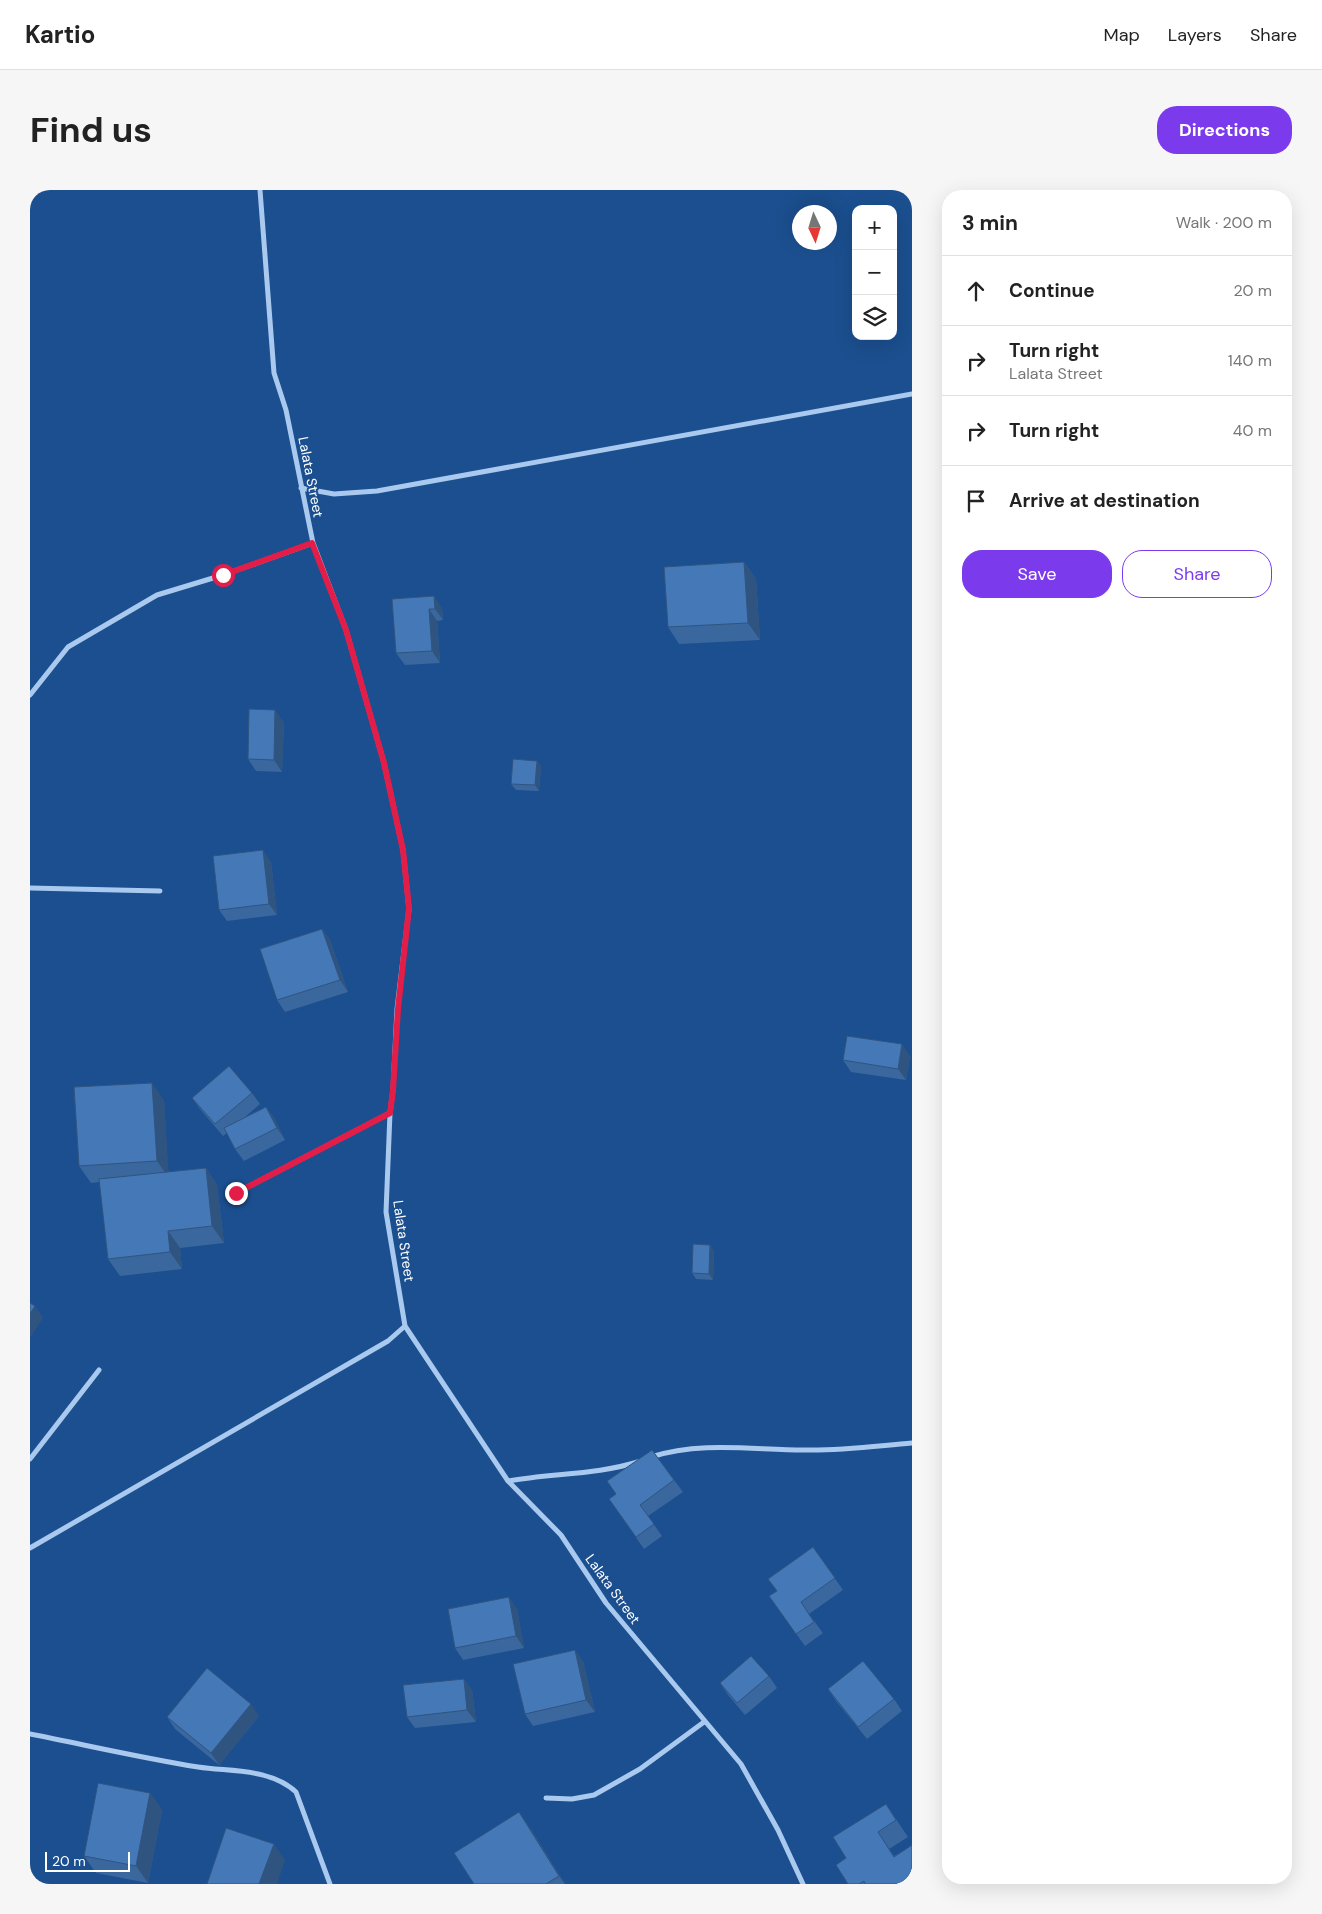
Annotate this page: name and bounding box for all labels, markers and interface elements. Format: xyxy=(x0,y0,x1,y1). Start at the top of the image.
text: Kartio xyxy=(25,19,95,50)
text: Map xyxy=(1104,23,1140,47)
text: Layers xyxy=(1168,23,1222,47)
text: Share xyxy=(1250,23,1297,47)
button: Directions xyxy=(1157,106,1292,154)
text: Find us xyxy=(30,107,152,153)
north arrow xyxy=(792,205,837,250)
map controls xyxy=(852,205,897,340)
button: + xyxy=(852,205,897,250)
text: 3 min xyxy=(962,209,1018,237)
text: Walk · 200 m xyxy=(1176,212,1272,233)
button: − xyxy=(852,250,897,295)
icon: ahead xyxy=(962,277,990,305)
text: Continue xyxy=(1009,278,1095,303)
text: 20 m xyxy=(1233,280,1272,301)
button: layers xyxy=(852,295,897,340)
text: Turn right xyxy=(1009,338,1099,363)
icon: right xyxy=(962,347,990,375)
text: 140 m xyxy=(1228,350,1272,371)
text: Lalata Street xyxy=(1009,363,1103,384)
icon: right xyxy=(962,417,990,445)
text: Turn right xyxy=(1009,418,1099,443)
text: 40 m xyxy=(1233,420,1272,441)
street label: Lalata Street xyxy=(294,435,328,519)
icon: arrive xyxy=(962,487,990,515)
text: Arrive at destination xyxy=(1009,488,1200,513)
button: Save xyxy=(962,550,1112,598)
button: Share xyxy=(1122,550,1272,598)
route start xyxy=(212,564,235,587)
route end xyxy=(225,1182,248,1205)
street label: Lalata Street xyxy=(389,1199,419,1283)
street label: Lalata Street xyxy=(582,1551,644,1627)
scale bar xyxy=(45,1849,130,1872)
text: 20 m xyxy=(52,1852,86,1870)

